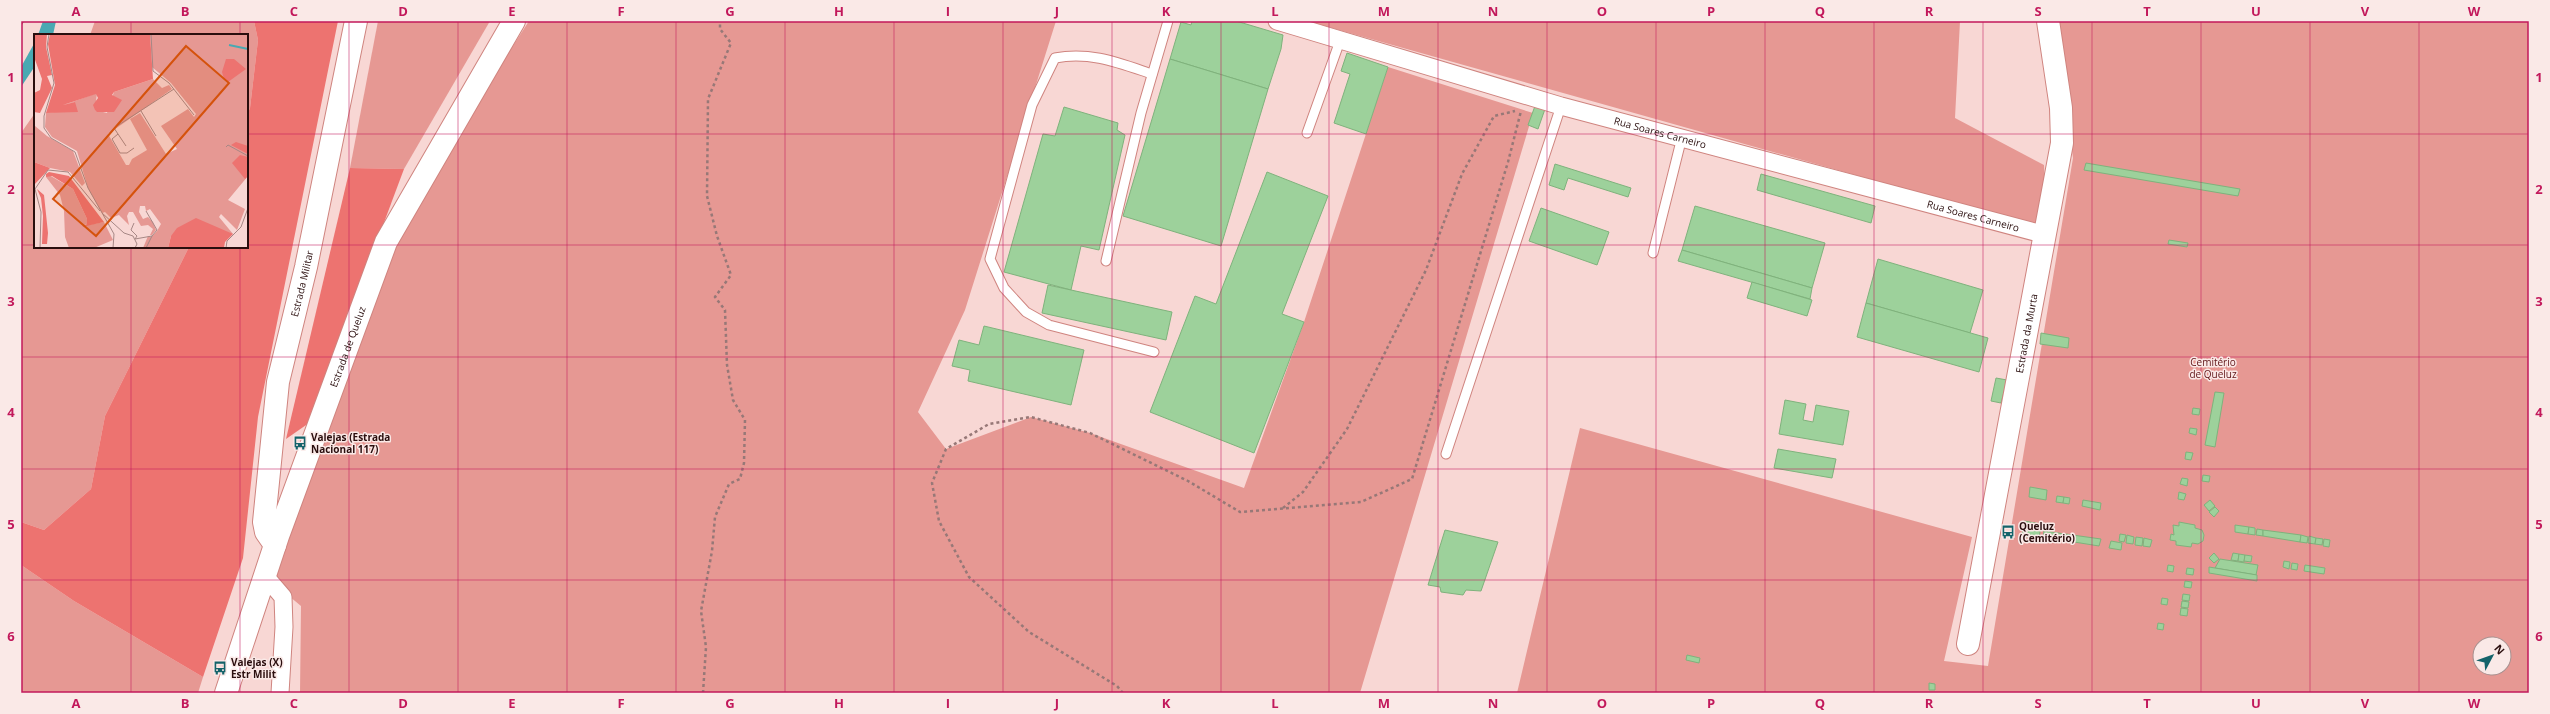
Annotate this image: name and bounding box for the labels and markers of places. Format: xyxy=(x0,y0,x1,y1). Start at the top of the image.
place label: Valejas (Estrada Nacional 117) xyxy=(311,430,390,456)
bus stop icon: Valejas (Estrada Nacional 117) xyxy=(292,435,308,451)
place label: Queluz (Cemitério) xyxy=(2019,519,2075,545)
bus stop icon: Queluz (Cemitério) xyxy=(2000,524,2016,540)
place label: Valejas (X) Estr Milit xyxy=(231,655,283,681)
bus stop icon: Valejas (X) Estr Milit xyxy=(212,660,228,676)

